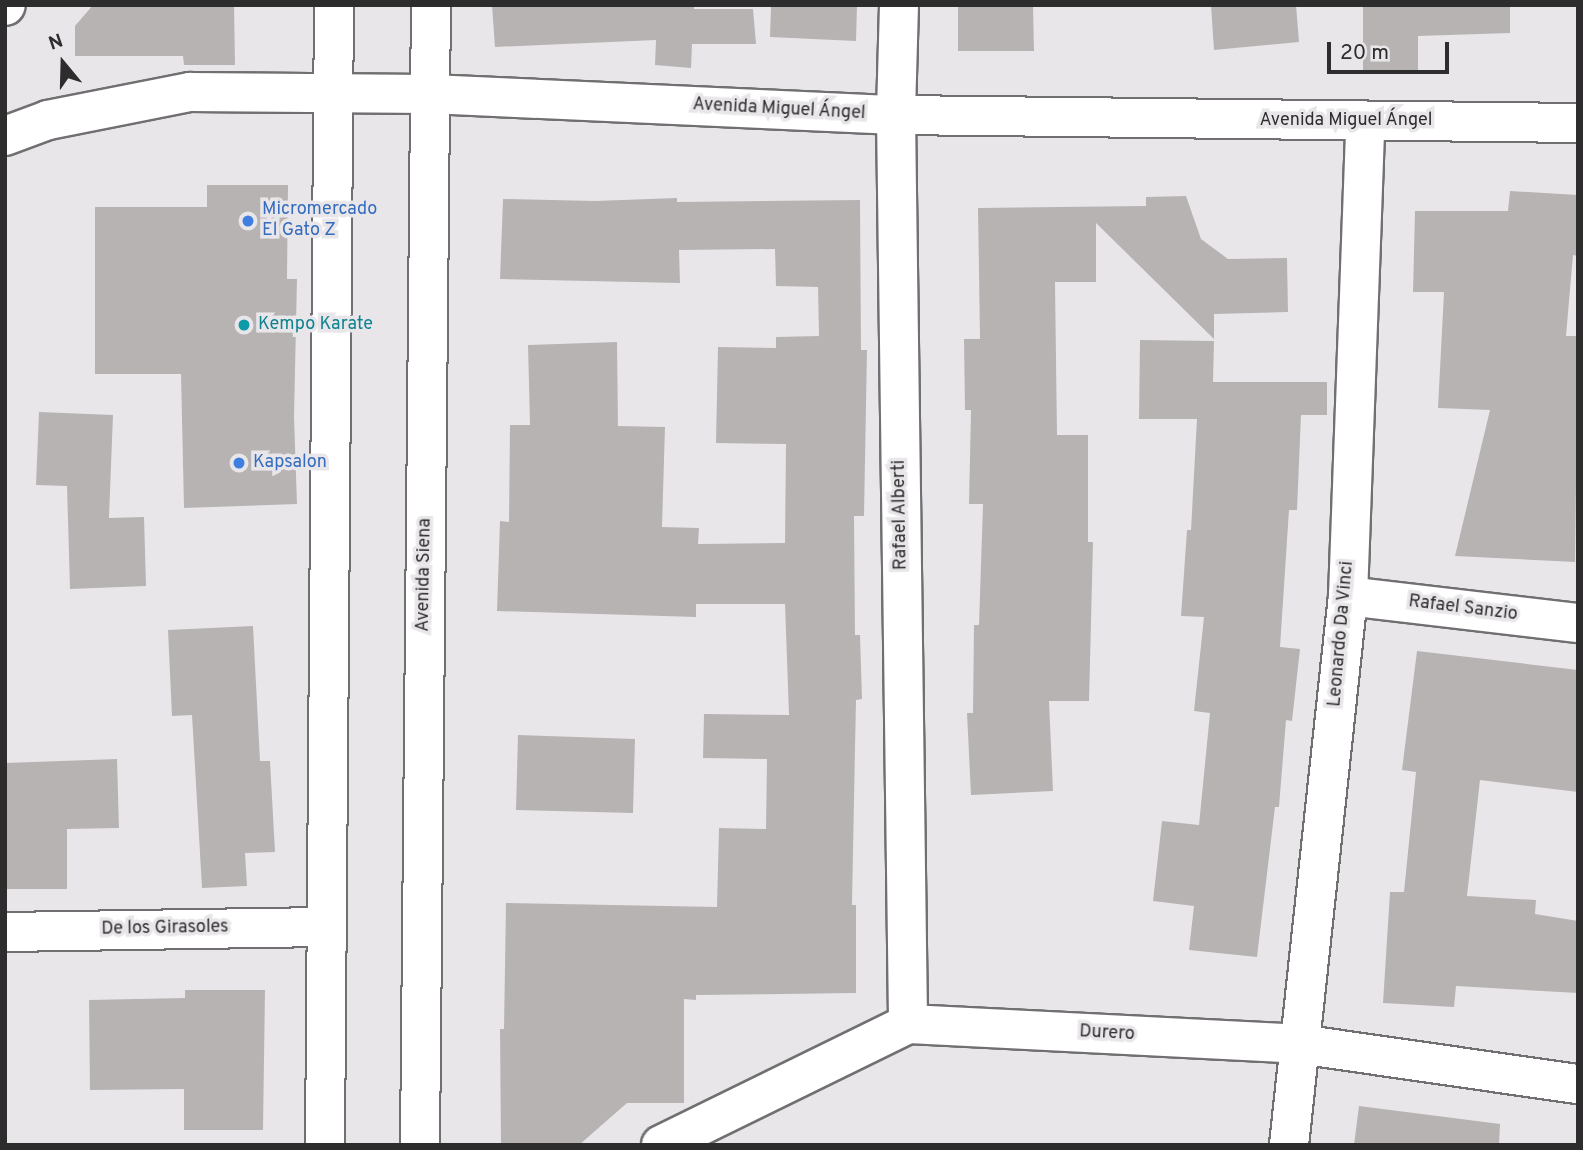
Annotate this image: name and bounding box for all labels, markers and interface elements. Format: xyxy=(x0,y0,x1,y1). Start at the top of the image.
north arrow xyxy=(28,28,98,98)
scale bar xyxy=(1331,28,1454,72)
text: N xyxy=(46,30,67,57)
text: 20 m xyxy=(1340,40,1389,67)
street label: Avenida Miguel Ángel xyxy=(692,95,866,125)
street label: Avenida Miguel Ángel xyxy=(1259,110,1433,132)
place label: Micromercado El Gato Z xyxy=(262,200,377,242)
marker: Micromercado El Gato Z xyxy=(240,213,256,229)
place label: Kempo Karate xyxy=(258,314,373,336)
marker: Kempo Karate xyxy=(236,317,252,333)
place label: Kapsalon xyxy=(253,452,327,474)
marker: Kapsalon xyxy=(231,455,247,471)
street label: Rafael Alberti xyxy=(889,459,913,571)
street label: Avenida Siena xyxy=(413,518,437,632)
street label: Leonardo Da Vinci xyxy=(1325,560,1359,708)
street label: Rafael Sanzio xyxy=(1407,592,1519,626)
street label: De los Girasoles xyxy=(101,917,229,941)
street label: Durero xyxy=(1079,1022,1135,1046)

